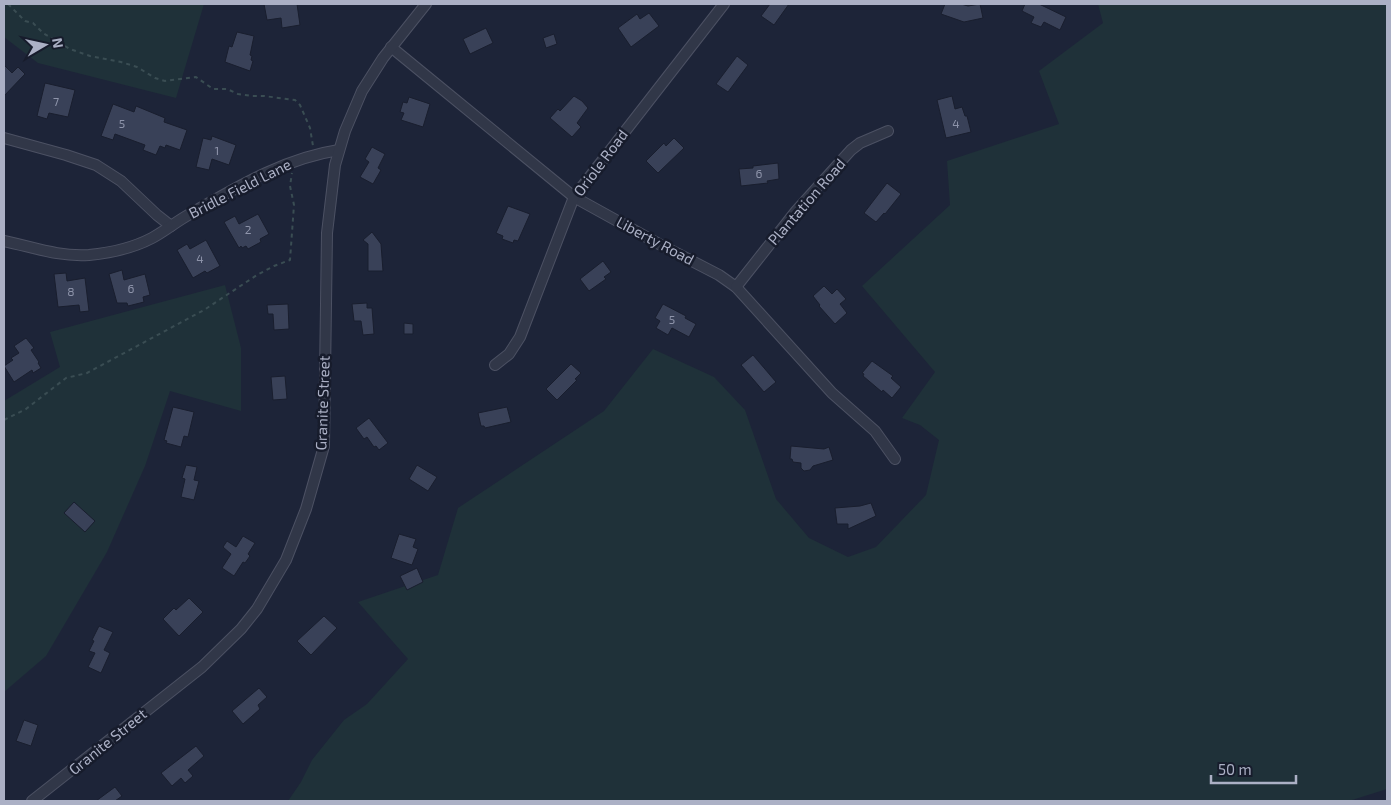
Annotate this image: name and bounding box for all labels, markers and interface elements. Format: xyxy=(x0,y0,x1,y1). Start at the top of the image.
north arrow xyxy=(20,20,70,70)
text: N xyxy=(49,37,68,49)
house number: 7 xyxy=(53,94,59,108)
house number: 5 xyxy=(119,116,125,130)
house number: 4 xyxy=(952,116,960,130)
street label: Oriole Road xyxy=(569,126,631,199)
house number: 1 xyxy=(215,143,219,157)
street label: Plantation Road xyxy=(764,154,849,248)
street label: Bridle Field Lane xyxy=(185,155,294,222)
house number: 6 xyxy=(756,166,763,180)
street label: Liberty Road xyxy=(614,212,697,268)
house number: 2 xyxy=(245,222,252,236)
house number: 4 xyxy=(196,251,204,265)
house number: 6 xyxy=(128,281,135,295)
house number: 8 xyxy=(67,284,75,298)
house number: 5 xyxy=(669,312,675,326)
street label: Granite Street xyxy=(311,355,333,451)
street label: Granite Street xyxy=(65,704,150,778)
scale bar xyxy=(1211,752,1296,784)
text: 50 m xyxy=(1218,760,1252,778)

